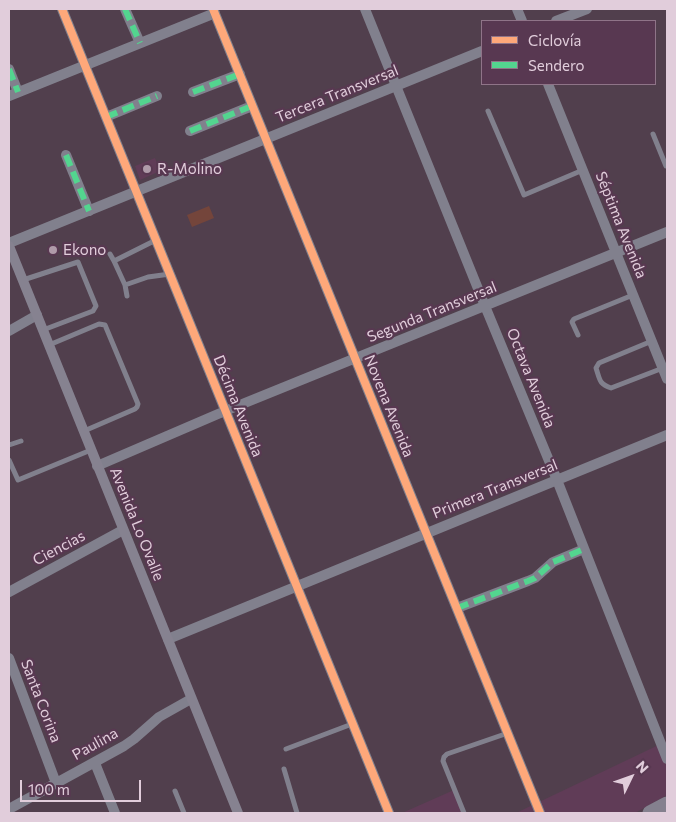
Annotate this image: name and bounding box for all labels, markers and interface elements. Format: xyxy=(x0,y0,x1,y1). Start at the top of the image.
legend xyxy=(481,20,656,85)
text: Ciclovía xyxy=(528,31,581,49)
text: Sendero xyxy=(528,56,585,74)
street label: Tercera Transversal xyxy=(273,61,401,127)
place label: R-Molino xyxy=(157,160,222,178)
marker: R-Molino xyxy=(141,163,153,175)
street label: Séptima Avenida xyxy=(591,169,651,281)
place label: Ekono xyxy=(63,241,106,259)
marker: Ekono xyxy=(47,244,59,256)
street label: Segunda Transversal xyxy=(365,278,499,346)
street label: Octava Avenida xyxy=(503,326,559,430)
street label: Novena Avenida xyxy=(360,352,418,460)
street label: Décima Avenida xyxy=(209,353,267,459)
street label: Primera Transversal xyxy=(430,456,560,522)
street label: Avenida Lo Ovalle xyxy=(106,465,168,583)
street label: Ciencias xyxy=(30,527,88,569)
street label: Santa Corina xyxy=(17,657,65,745)
street label: Paulina xyxy=(69,724,121,764)
north arrow xyxy=(606,752,656,802)
text: N xyxy=(633,757,652,776)
scale bar xyxy=(22,770,144,802)
text: 100 m xyxy=(28,780,70,798)

